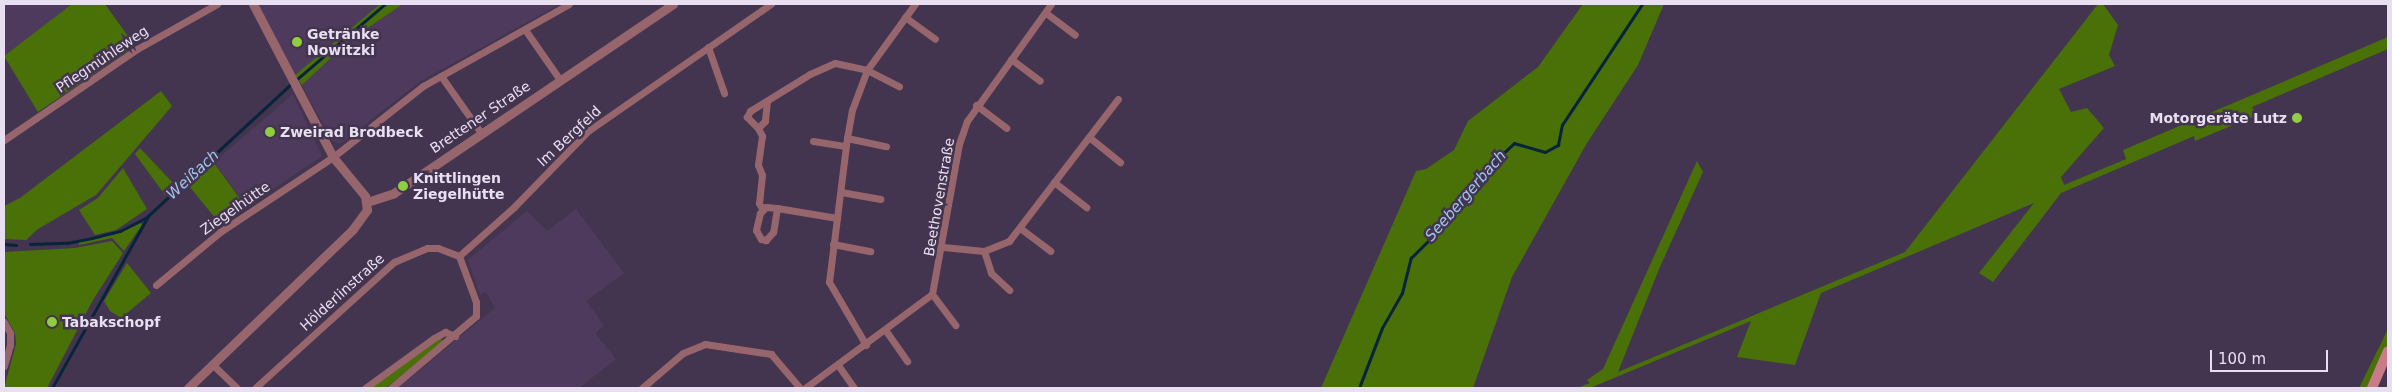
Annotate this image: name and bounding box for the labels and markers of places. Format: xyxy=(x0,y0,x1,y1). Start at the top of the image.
place label: Getränke Nowitzki xyxy=(307,26,379,58)
marker: Getränke Nowitzki xyxy=(291,36,303,48)
place label: Motorgeräte Lutz xyxy=(2150,110,2287,126)
marker: Motorgeräte Lutz xyxy=(2291,112,2303,124)
place label: Zweirad Brodbeck xyxy=(280,124,423,140)
marker: Zweirad Brodbeck xyxy=(264,126,276,138)
place label: Knittlingen Ziegelhütte xyxy=(413,170,505,202)
marker: Knittlingen Ziegelhütte xyxy=(397,180,409,192)
place label: Tabakschopf xyxy=(62,314,160,330)
marker: Tabakschopf xyxy=(46,316,58,328)

